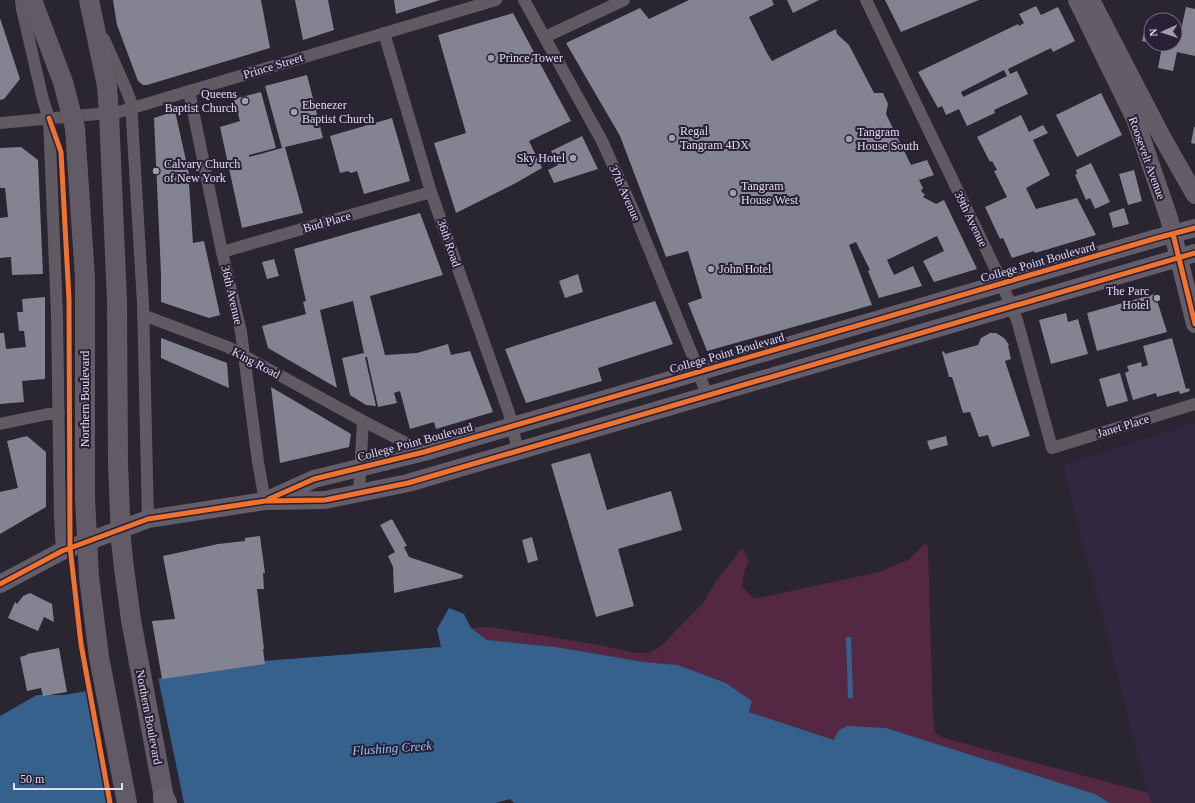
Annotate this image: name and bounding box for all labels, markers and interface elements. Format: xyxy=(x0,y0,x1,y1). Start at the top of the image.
north arrow xyxy=(1143,12,1183,52)
text: N xyxy=(1147,28,1159,37)
street label: Prince Street xyxy=(241,50,305,82)
place label: Prince Tower xyxy=(499,51,563,65)
marker: Prince Tower xyxy=(486,53,496,63)
place label: Queens Baptist Church xyxy=(165,87,237,115)
marker: Queens Baptist Church xyxy=(240,96,250,106)
place label: Ebenezer Baptist Church xyxy=(302,98,374,126)
marker: Ebenezer Baptist Church xyxy=(289,107,299,117)
street label: Roosevelt Avenue xyxy=(1126,115,1168,201)
place label: Regal Tangram 4DX xyxy=(680,124,749,152)
place label: Tangram House South xyxy=(857,125,919,153)
marker: Regal Tangram 4DX xyxy=(667,133,677,143)
marker: Tangram House South xyxy=(844,134,854,144)
place label: Sky Hotel xyxy=(517,151,566,165)
marker: Sky Hotel xyxy=(568,153,578,163)
place label: Calvary Church of New York xyxy=(164,157,240,185)
street label: 37th Avenue xyxy=(606,163,644,223)
marker: Calvary Church of New York xyxy=(151,166,161,176)
place label: Tangram House West xyxy=(741,179,799,207)
marker: Tangram House West xyxy=(728,188,738,198)
street label: 39th Avenue xyxy=(952,189,990,249)
street label: Bud Place xyxy=(302,209,352,235)
street label: 36th Road xyxy=(434,217,464,269)
street label: College Point Boulevard xyxy=(979,239,1097,285)
place label: John Hotel xyxy=(719,262,772,276)
street label: 36th Avenue xyxy=(218,264,246,326)
marker: John Hotel xyxy=(706,264,716,274)
place label: The Parc Hotel xyxy=(1106,284,1150,312)
marker: The Parc Hotel xyxy=(1152,293,1162,303)
street label: College Point Boulevard xyxy=(668,330,786,376)
street label: King Road xyxy=(230,345,282,381)
street label: Northern Boulevard xyxy=(78,351,92,447)
street label: Janet Place xyxy=(1095,411,1151,441)
street label: College Point Boulevard xyxy=(356,420,474,464)
street label: Northern Boulevard xyxy=(133,668,165,766)
water label: Flushing Creek xyxy=(351,738,433,758)
scale bar xyxy=(14,765,122,791)
text: 50 m xyxy=(20,772,45,786)

